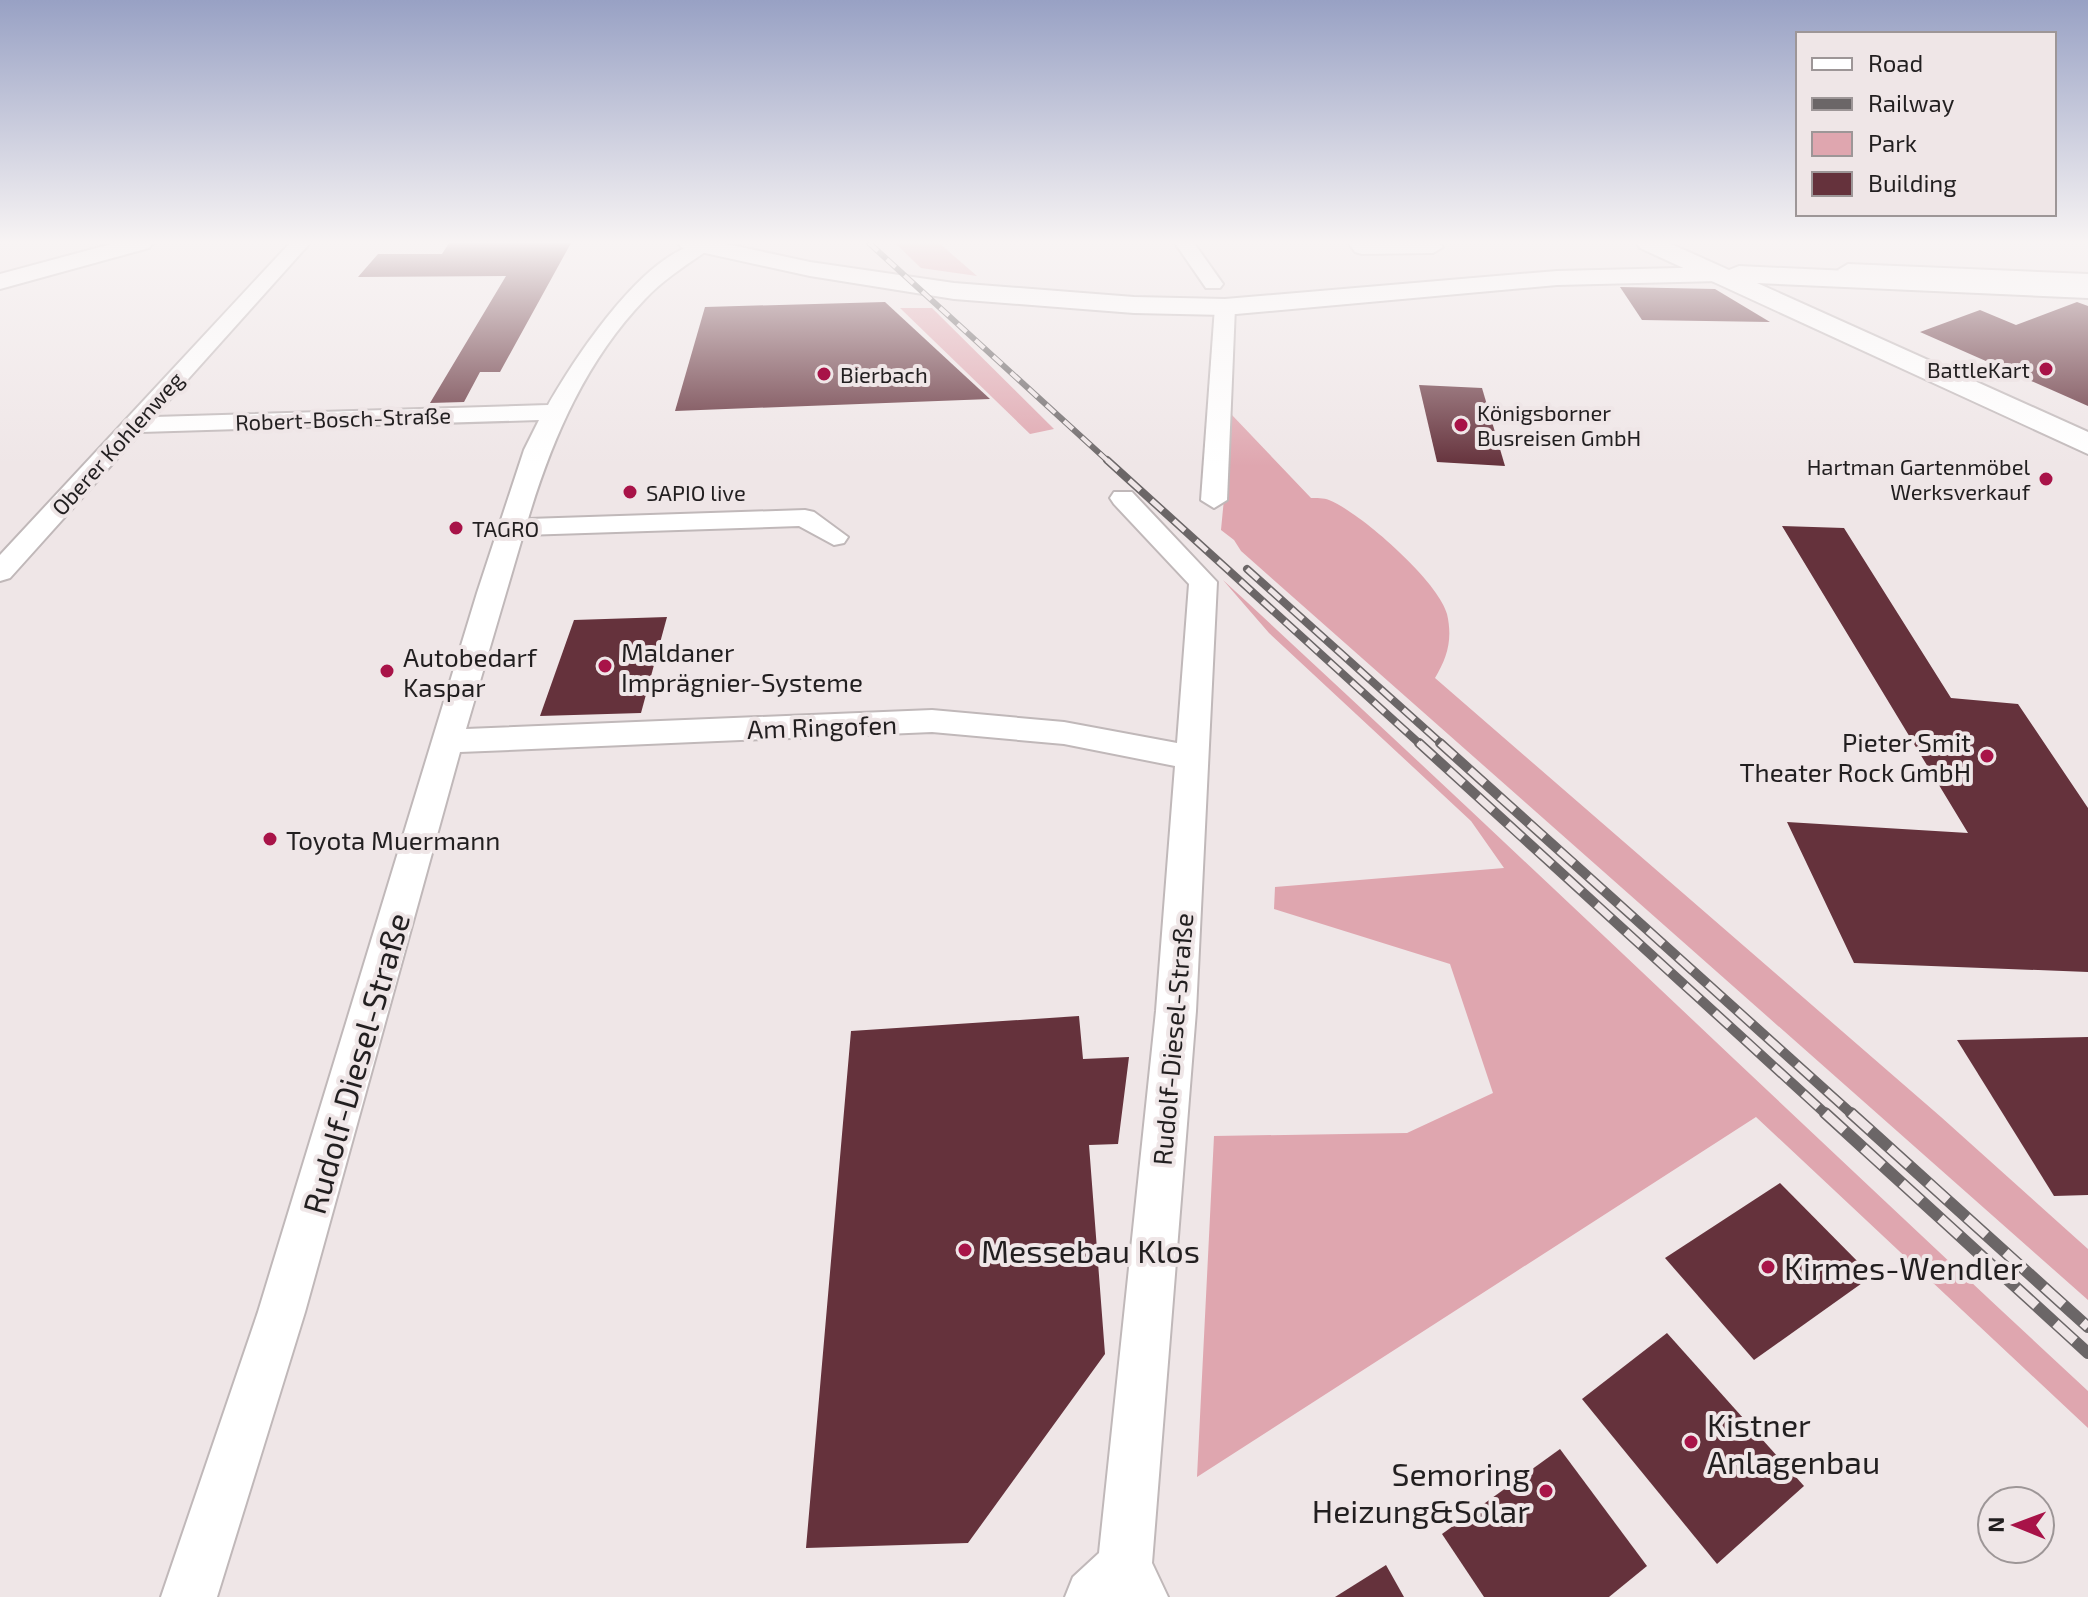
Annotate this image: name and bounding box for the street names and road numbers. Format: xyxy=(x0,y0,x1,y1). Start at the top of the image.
street label: Oberer Kohlenweg xyxy=(46,366,188,520)
street label: Robert-Bosch-Straße xyxy=(235,401,451,435)
street label: Am Ringofen xyxy=(746,708,898,744)
street label: Rudolf-Diesel-Straße xyxy=(294,908,416,1218)
street label: Rudolf-Diesel-Straße xyxy=(1146,912,1198,1166)

